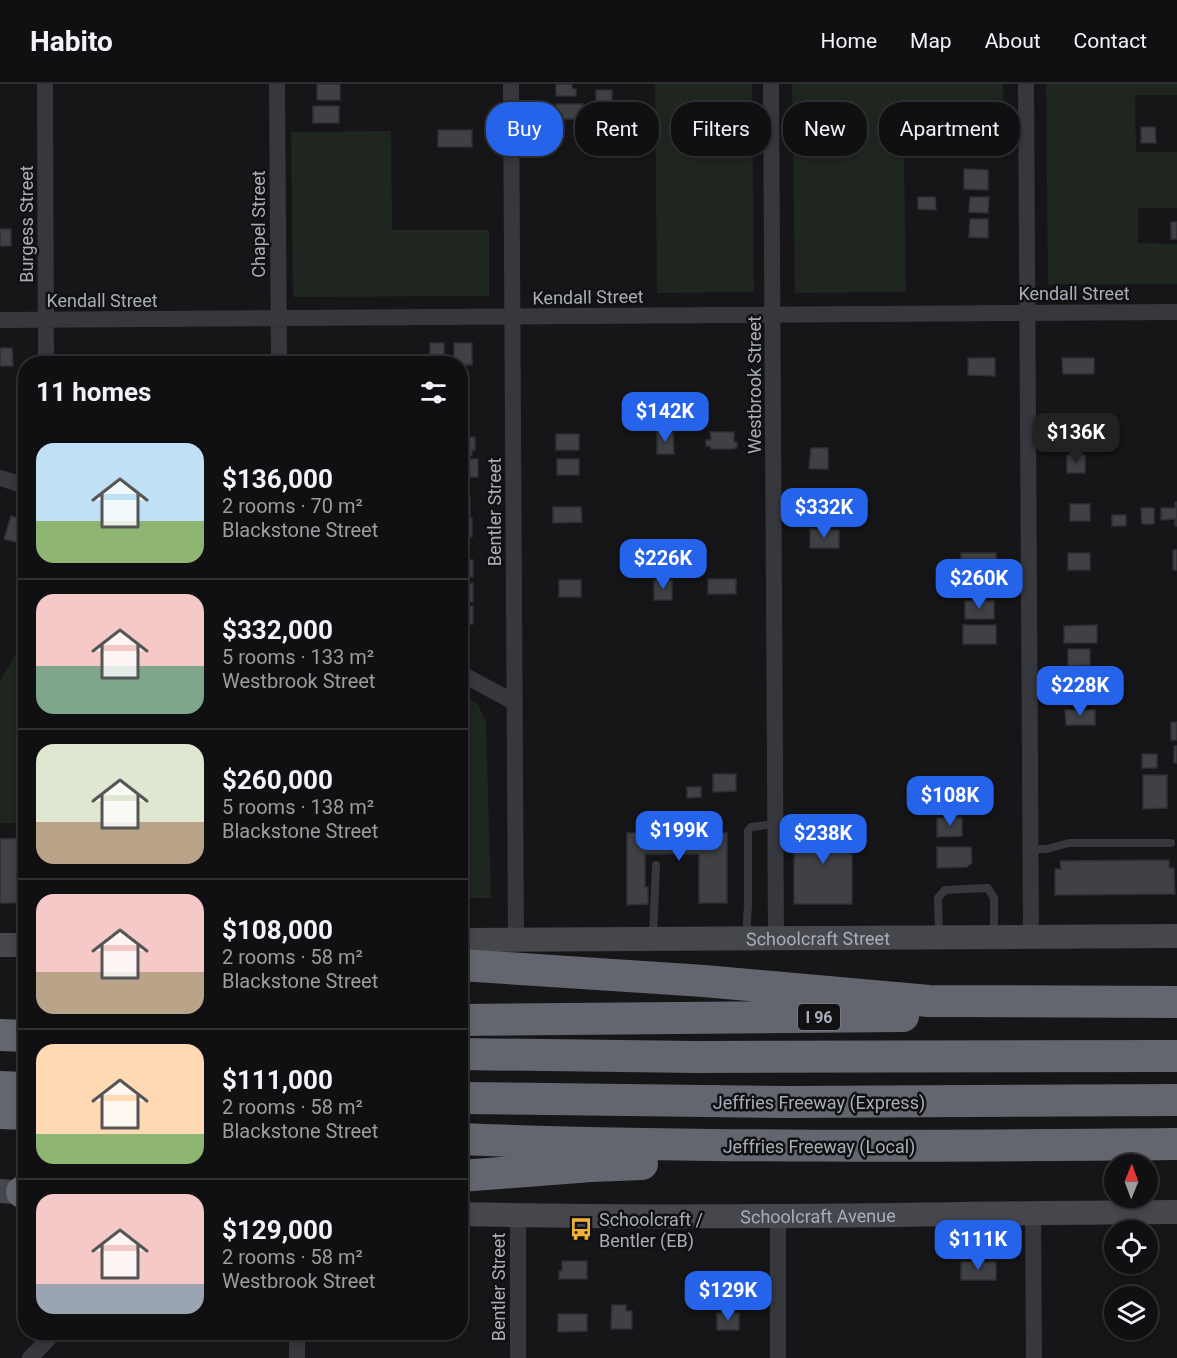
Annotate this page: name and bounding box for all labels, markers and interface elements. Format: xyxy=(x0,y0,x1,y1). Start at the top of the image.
text: Habito xyxy=(30,25,113,58)
text: Home xyxy=(821,29,877,53)
text: Map xyxy=(910,29,952,53)
text: About xyxy=(985,29,1041,53)
text: Contact xyxy=(1074,29,1147,53)
chip: Buy xyxy=(486,102,563,156)
chip: Rent xyxy=(575,102,659,156)
chip: Filters xyxy=(671,102,771,156)
chip: New xyxy=(783,102,867,156)
chip: Apartment xyxy=(879,102,1020,156)
street label: Burgess Street xyxy=(16,165,37,283)
street label: Chapel Street xyxy=(248,170,269,278)
street label: Kendall Street xyxy=(1018,283,1130,304)
street label: Kendall Street xyxy=(532,286,644,308)
street label: Kendall Street xyxy=(46,290,158,311)
street label: Westbrook Street xyxy=(744,316,765,454)
icon: filters xyxy=(417,376,450,409)
text: 11 homes xyxy=(36,377,151,407)
pin: $142K xyxy=(623,392,707,443)
text: $142K xyxy=(636,399,694,423)
pin: $136K xyxy=(1034,413,1118,464)
text: $136K xyxy=(1047,420,1105,444)
street label: Bentler Street xyxy=(484,458,505,566)
text: $136,000 xyxy=(222,464,333,494)
icon: home xyxy=(84,467,156,539)
pin: $332K xyxy=(782,488,866,539)
text: 2 rooms · 70 m² xyxy=(222,494,363,518)
text: $332K xyxy=(795,495,853,519)
text: Blackstone Street xyxy=(222,518,378,542)
pin: $226K xyxy=(621,539,705,590)
text: $226K xyxy=(634,546,692,570)
pin: $260K xyxy=(937,559,1021,610)
text: $260K xyxy=(950,566,1008,590)
text: $332,000 xyxy=(222,615,333,645)
icon: home xyxy=(84,618,156,690)
text: 5 rooms · 133 m² xyxy=(222,645,374,669)
pin: $228K xyxy=(1038,666,1122,717)
text: Westbrook Street xyxy=(222,669,375,693)
text: $228K xyxy=(1051,673,1109,697)
text: $260,000 xyxy=(222,765,333,795)
icon: home xyxy=(84,768,156,840)
pin: $108K xyxy=(908,776,992,827)
text: $108K xyxy=(921,783,979,807)
text: 5 rooms · 138 m² xyxy=(222,795,374,819)
pin: $199K xyxy=(637,811,721,862)
pin: $238K xyxy=(781,814,865,865)
text: $199K xyxy=(650,818,708,842)
text: Blackstone Street xyxy=(222,819,378,843)
text: $238K xyxy=(794,821,852,845)
text: $108,000 xyxy=(222,915,333,945)
icon: home xyxy=(84,918,156,990)
street label: Schoolcraft Street xyxy=(746,927,890,949)
text: 2 rooms · 58 m² xyxy=(222,945,363,969)
text: Blackstone Street xyxy=(222,969,378,993)
road number: I 96 xyxy=(798,1004,840,1030)
text: $111,000 xyxy=(222,1065,333,1095)
icon: home xyxy=(84,1068,156,1140)
street label: Jeffries Freeway (Express) xyxy=(713,1092,925,1114)
text: 2 rooms · 58 m² xyxy=(222,1095,363,1119)
text: Blackstone Street xyxy=(222,1119,378,1143)
street label: Jeffries Freeway (Local) xyxy=(723,1136,915,1158)
north arrow xyxy=(1104,1154,1158,1208)
map controls xyxy=(1104,1154,1158,1340)
street label: Schoolcraft Avenue xyxy=(740,1204,896,1227)
place label: Schoolcraft / Bentler (EB) xyxy=(599,1209,703,1252)
text: $129,000 xyxy=(222,1215,333,1245)
bus stop icon: Schoolcraft / Bentler (EB) xyxy=(568,1216,594,1242)
icon: home xyxy=(84,1218,156,1290)
pin: $111K xyxy=(936,1220,1020,1271)
button: locate xyxy=(1104,1220,1158,1274)
text: $111K xyxy=(949,1227,1007,1251)
street label: Bentler Street xyxy=(488,1233,509,1341)
text: 2 rooms · 58 m² xyxy=(222,1245,363,1269)
text: Westbrook Street xyxy=(222,1269,375,1293)
pin: $129K xyxy=(686,1271,770,1322)
text: $129K xyxy=(699,1278,757,1302)
button: layers xyxy=(1104,1286,1158,1340)

